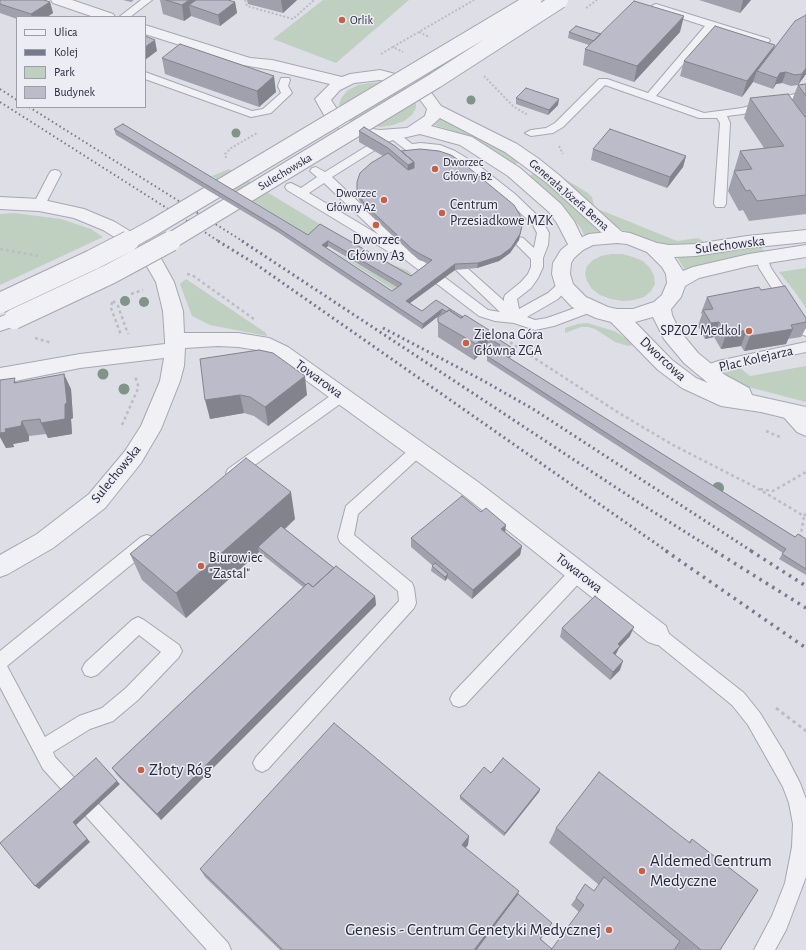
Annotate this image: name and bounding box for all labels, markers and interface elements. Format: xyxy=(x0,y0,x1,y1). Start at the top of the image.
place label: Orlik xyxy=(350,13,373,27)
marker: Orlik xyxy=(337,15,347,25)
legend xyxy=(16,16,146,108)
text: Ulica xyxy=(54,26,77,38)
text: Kolej xyxy=(54,46,78,58)
text: Park xyxy=(54,66,75,78)
text: Budynek xyxy=(54,86,95,98)
street label: Sulechowska xyxy=(256,150,314,194)
place label: Dworzec Główny B2 xyxy=(443,155,492,183)
street label: Generała Józefa Bema xyxy=(526,156,612,234)
marker: Dworzec Główny B2 xyxy=(430,164,440,174)
place label: Dworzec Główny A2 xyxy=(326,186,376,214)
marker: Dworzec Główny A2 xyxy=(379,195,389,205)
place label: Centrum Przesiadkowe MZK xyxy=(450,197,553,230)
marker: Centrum Przesiadkowe MZK xyxy=(437,208,447,218)
marker: Dworzec Główny A3 xyxy=(371,220,381,230)
place label: Dworzec Główny A3 xyxy=(347,232,405,264)
street label: Sulechowska xyxy=(694,232,766,258)
place label: SPZOZ Medkol xyxy=(660,323,741,339)
marker: SPZOZ Medkol xyxy=(744,326,754,336)
place label: Zielona Góra Główna ZGA xyxy=(474,327,543,360)
street label: Dworcowa xyxy=(636,333,690,385)
marker: Zielona Góra Główna ZGA xyxy=(461,338,471,348)
street label: Plac Kolejarza xyxy=(717,342,795,376)
street label: Towarowa xyxy=(292,356,346,402)
street label: Sulechowska xyxy=(87,441,145,507)
street label: Towarowa xyxy=(552,549,606,597)
place label: Biurowiec "Zastal" xyxy=(209,550,263,582)
marker: Biurowiec "Zastal" xyxy=(196,561,206,571)
place label: Złoty Róg xyxy=(149,760,212,780)
marker: Złoty Róg xyxy=(136,765,146,775)
place label: Aldemed Centrum Medyczne xyxy=(650,851,772,891)
marker: Aldemed Centrum Medyczne xyxy=(637,866,647,876)
place label: Genesis - Centrum Genetyki Medycznej xyxy=(345,920,601,940)
marker: Genesis - Centrum Genetyki Medycznej xyxy=(604,925,614,935)

